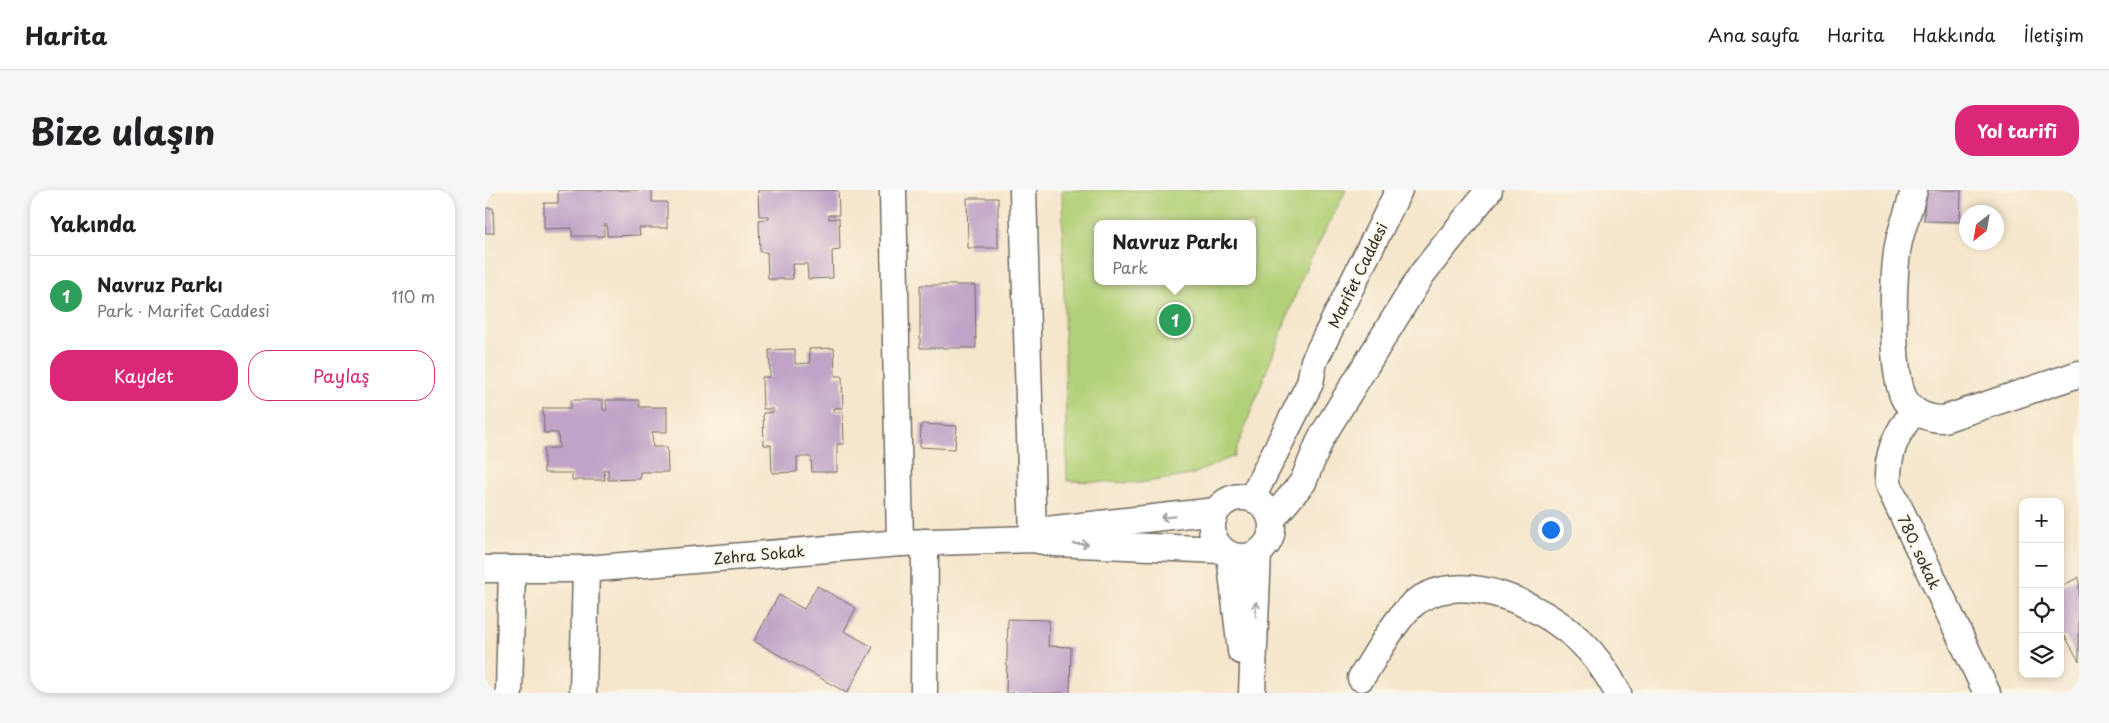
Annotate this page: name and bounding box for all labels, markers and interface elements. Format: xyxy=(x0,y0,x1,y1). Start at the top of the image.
text: Harita xyxy=(25,17,107,53)
text: Ana sayfa xyxy=(1708,21,1799,48)
text: Harita xyxy=(1827,21,1884,48)
text: Hakkında xyxy=(1912,21,1996,48)
text: İletişim xyxy=(2024,21,2084,48)
text: Bize ulaşın xyxy=(30,104,215,157)
button: Yol tarifi xyxy=(1955,105,2079,156)
north arrow xyxy=(1959,205,2004,250)
text: Yakında xyxy=(50,207,136,239)
street label: Marifet Caddesi xyxy=(1321,218,1393,332)
popup xyxy=(1094,220,1256,285)
text: Navruz Parkı xyxy=(1112,227,1238,255)
text: Park xyxy=(1112,255,1148,279)
text: Navruz Parkı xyxy=(97,270,223,298)
text: 1 xyxy=(62,284,70,308)
text: 110 m xyxy=(392,284,435,308)
text: Park · Marifet Caddesi xyxy=(97,298,270,322)
pin: 1 xyxy=(1159,301,1191,339)
button: Kaydet xyxy=(50,350,238,401)
button: Paylaş xyxy=(248,350,435,401)
map controls xyxy=(2019,498,2064,678)
button: + xyxy=(2019,498,2064,543)
street label: 780. sokak xyxy=(1893,511,1947,593)
one-way arrow xyxy=(1160,512,1176,522)
your location xyxy=(1538,517,1564,543)
street label: Zehra Sokak xyxy=(712,539,806,569)
one-way arrow xyxy=(1073,540,1089,549)
button: − xyxy=(2019,543,2064,588)
button: locate xyxy=(2019,588,2064,633)
one-way arrow xyxy=(1251,602,1260,618)
button: layers xyxy=(2019,633,2064,678)

